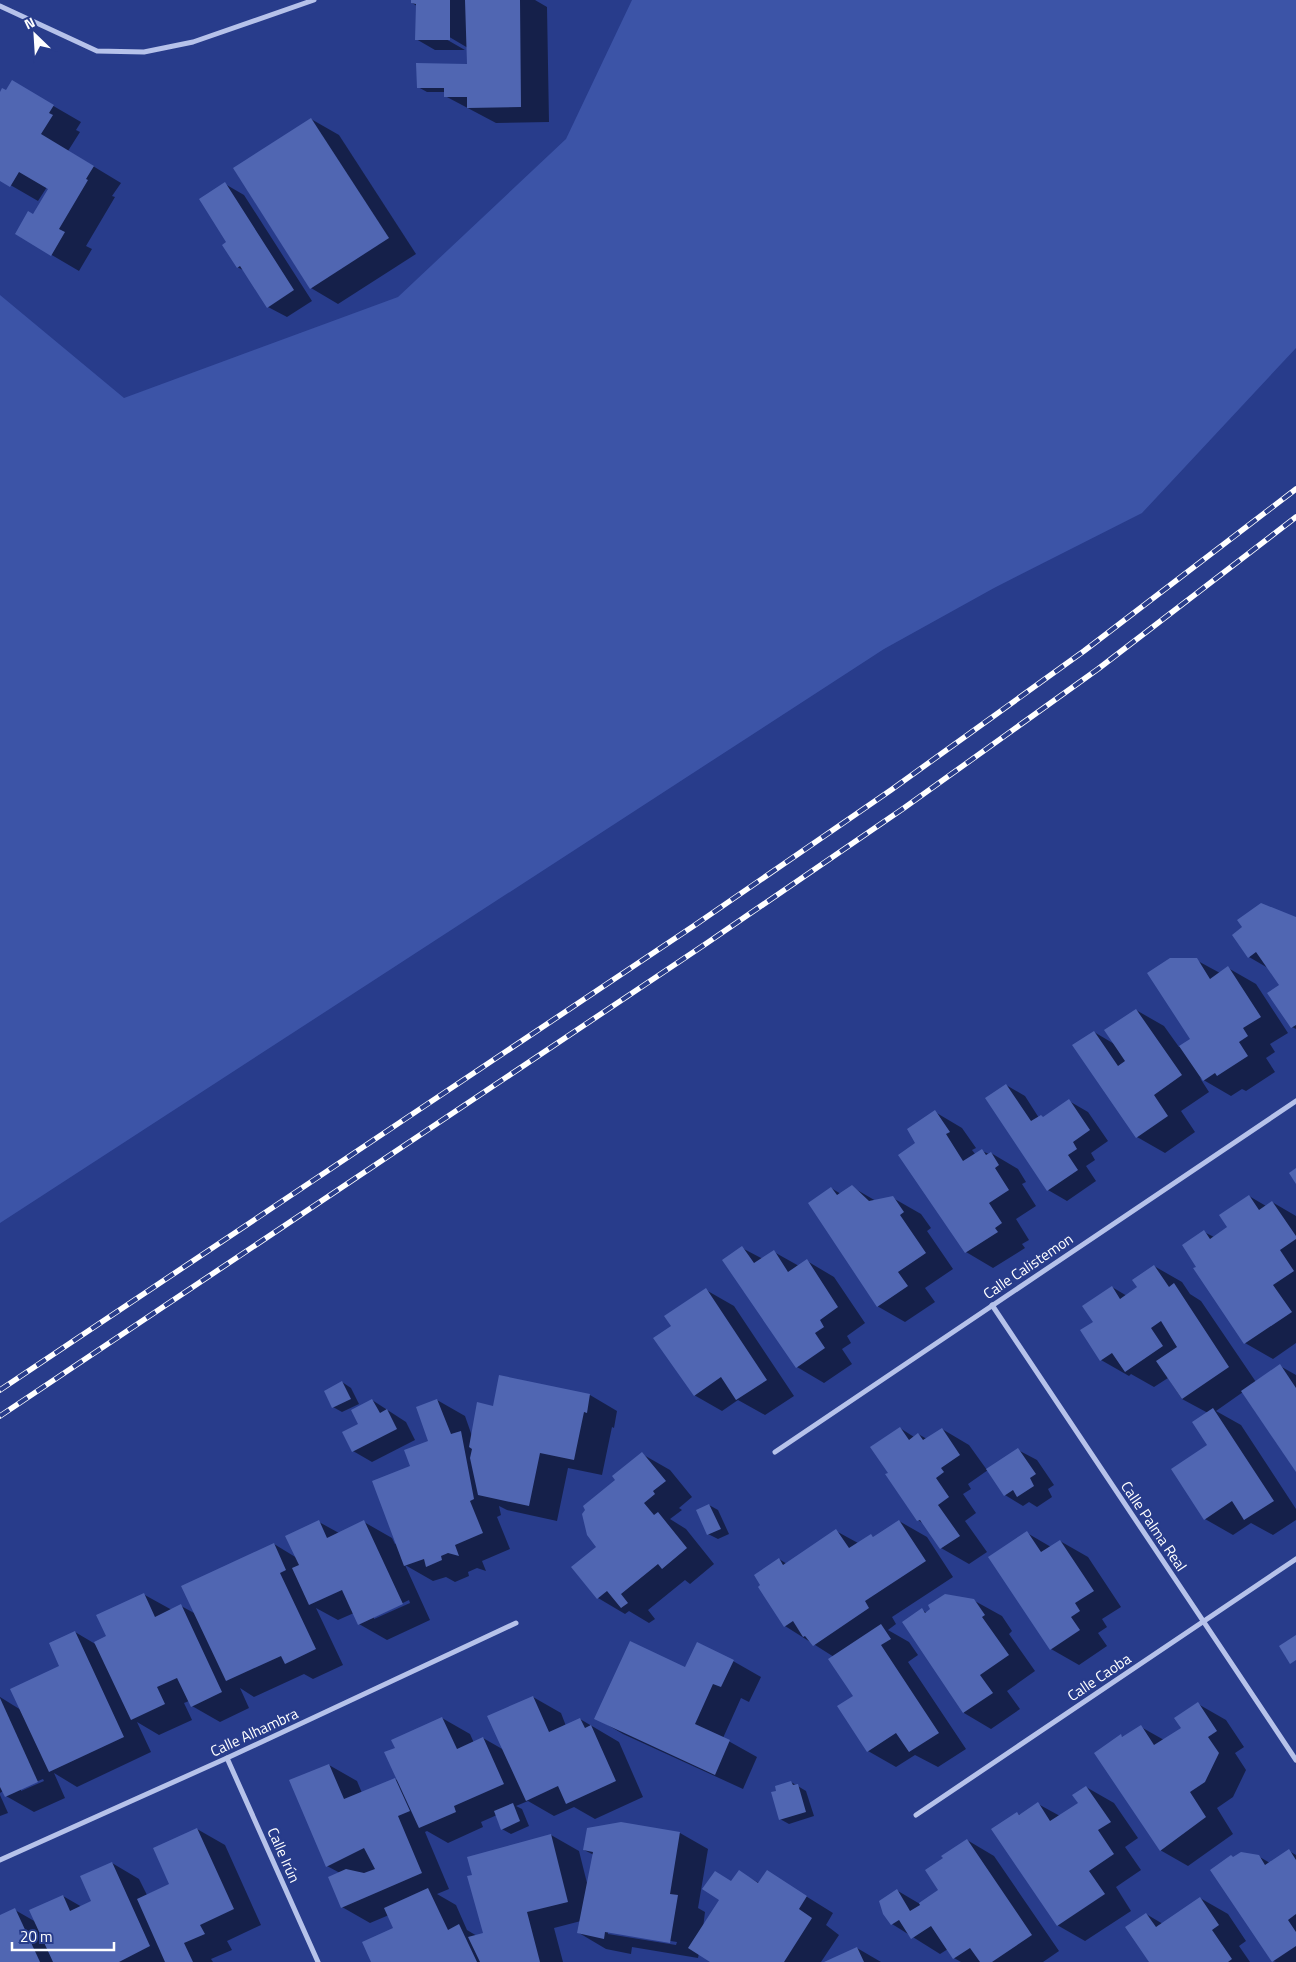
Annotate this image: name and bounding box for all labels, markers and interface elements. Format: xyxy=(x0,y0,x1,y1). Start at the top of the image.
north arrow xyxy=(10,10,60,60)
text: N xyxy=(20,11,38,34)
street label: Calle Calistemon xyxy=(978,1227,1078,1305)
street label: Calle Palma Real xyxy=(1115,1476,1193,1576)
street label: Calle Caoba xyxy=(1063,1647,1136,1707)
street label: Calle Alhambra xyxy=(206,1701,302,1762)
street label: Calle Irún xyxy=(262,1824,306,1886)
scale bar xyxy=(12,1920,115,1952)
text: 20 m xyxy=(20,1925,53,1948)

